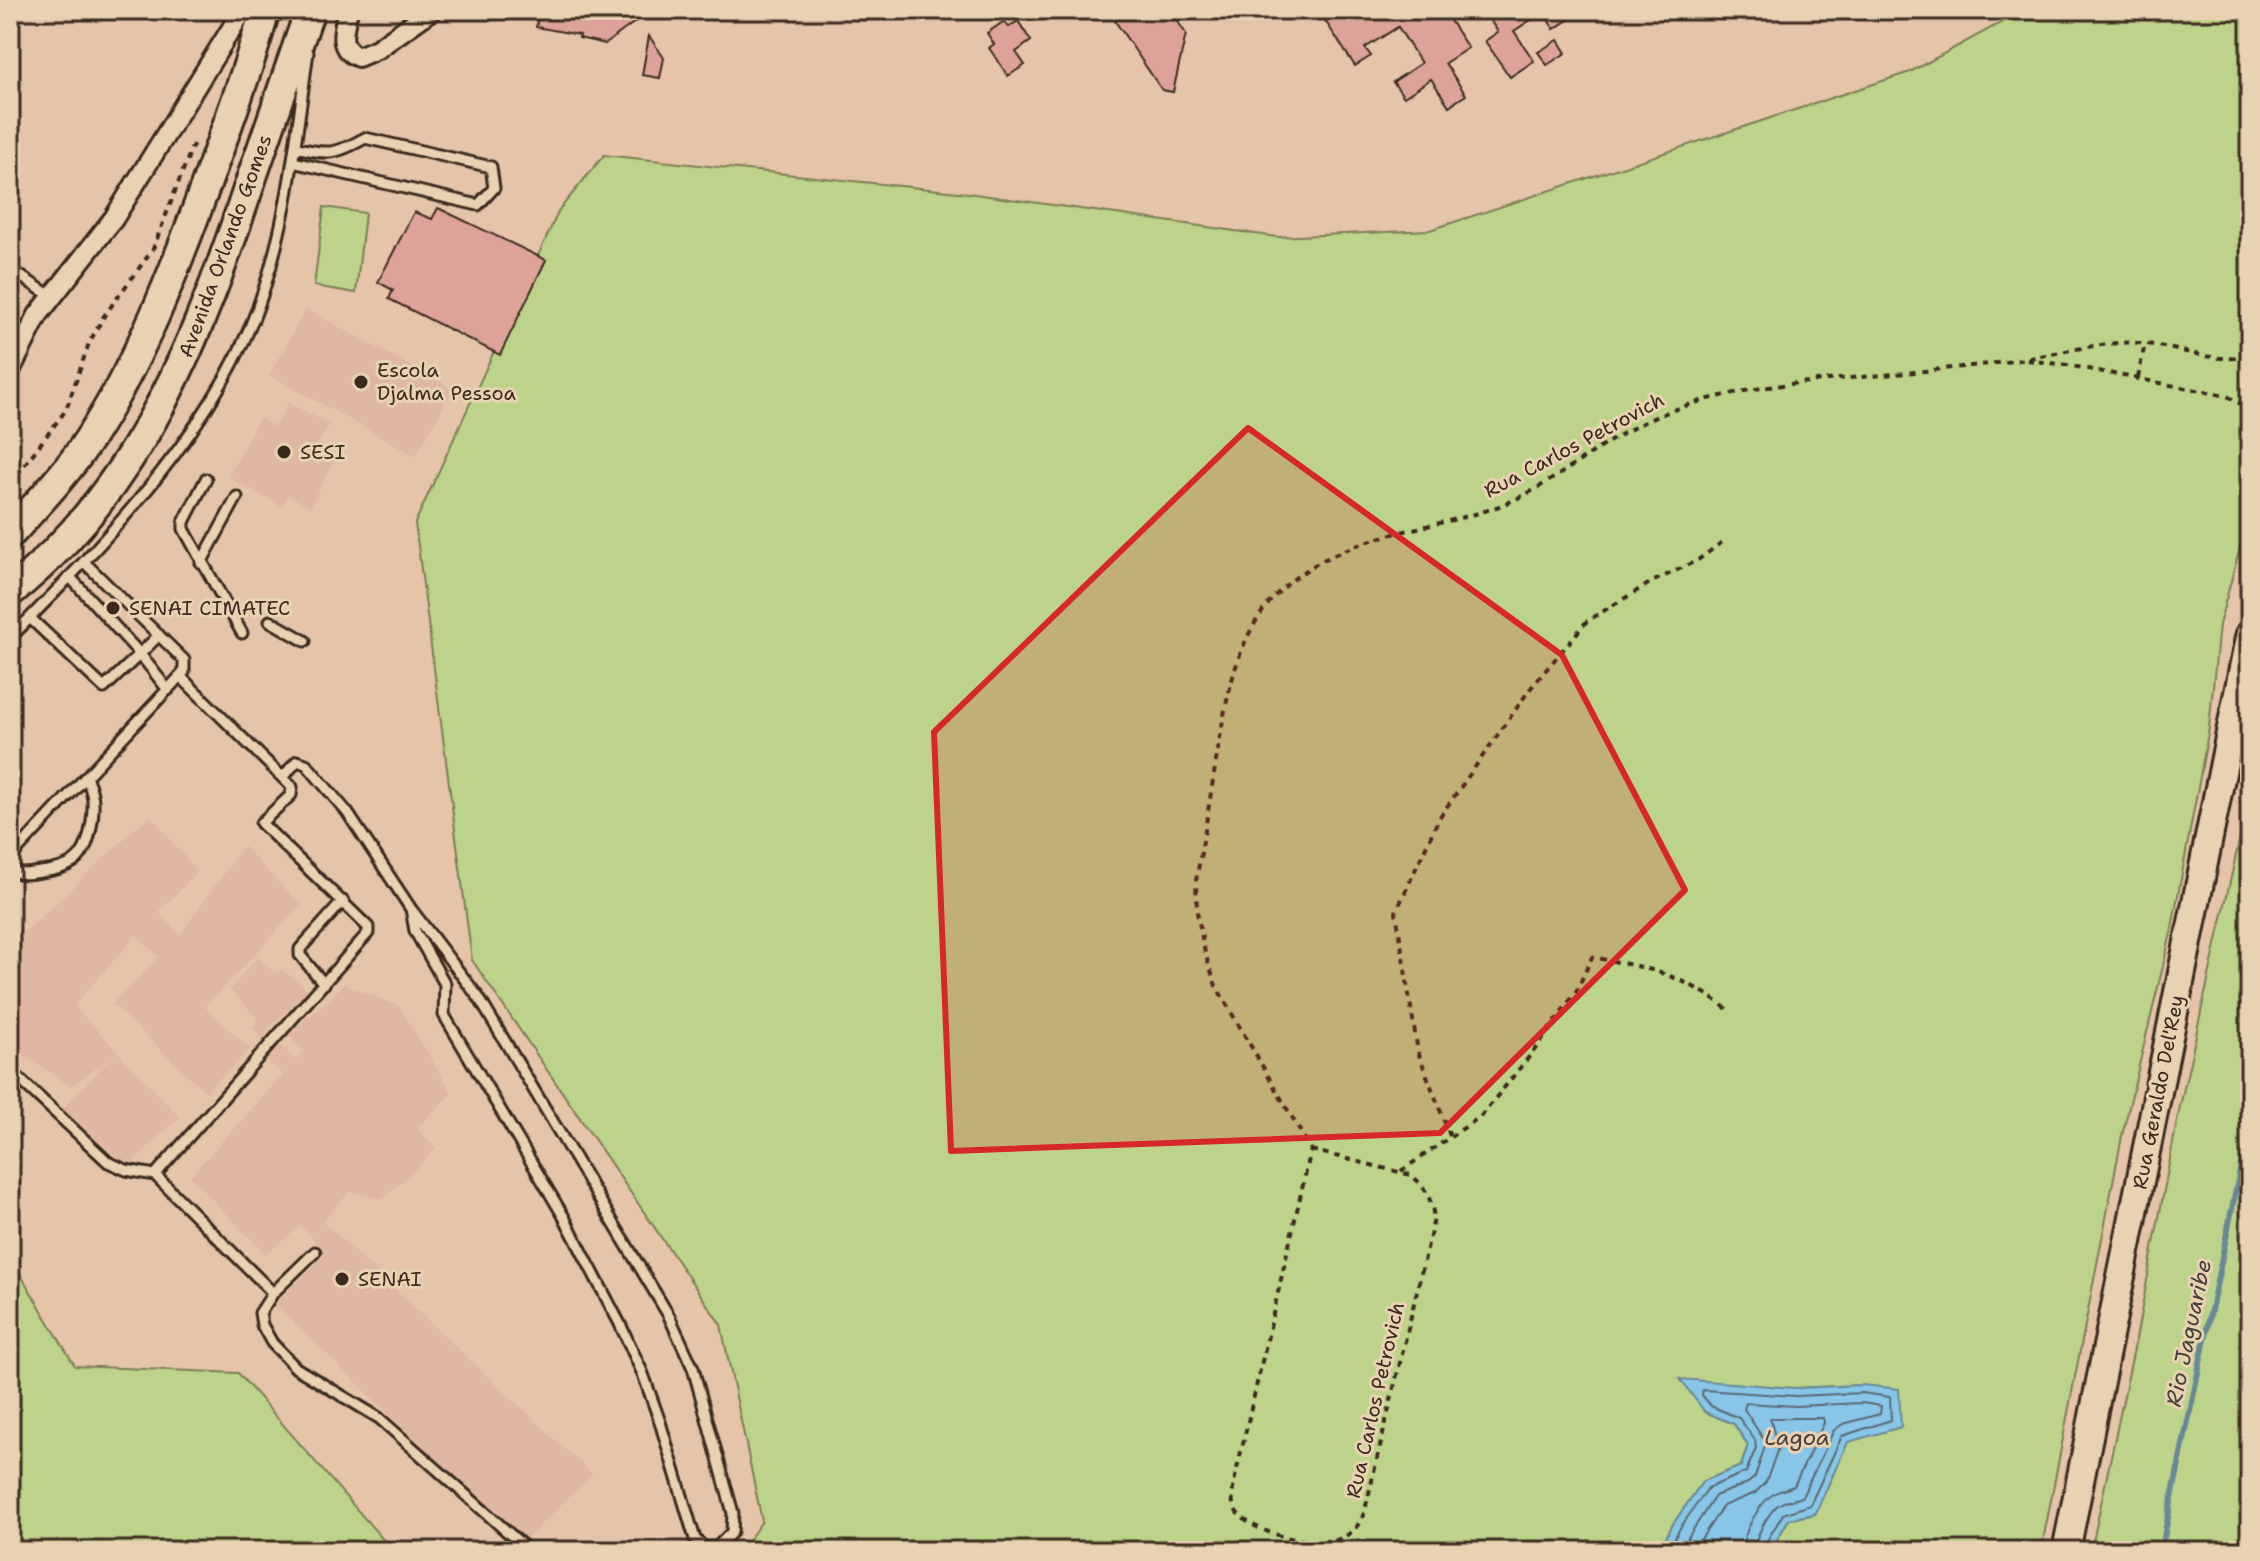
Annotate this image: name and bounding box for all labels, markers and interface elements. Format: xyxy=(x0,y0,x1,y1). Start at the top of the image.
street label: Avenida Orlando Gomes xyxy=(172,131,278,361)
place label: Escola Djalma Pessoa xyxy=(377,357,516,406)
marker: Escola Djalma Pessoa xyxy=(352,373,370,391)
street label: Rua Carlos Petrovich xyxy=(1479,387,1669,503)
place label: SESI xyxy=(300,439,345,465)
marker: SESI xyxy=(275,443,293,461)
place label: SENAI CIMATEC xyxy=(129,595,290,621)
marker: SENAI CIMATEC xyxy=(104,599,122,617)
street label: Rua Geraldo Del'Rey xyxy=(2126,993,2190,1191)
water label: Rio Jaguaribe xyxy=(2159,1257,2218,1409)
place label: SENAI xyxy=(358,1266,421,1292)
marker: SENAI xyxy=(333,1270,351,1288)
street label: Rua Carlos Petrovich xyxy=(1340,1300,1410,1500)
water label: Lagoa xyxy=(1764,1423,1830,1452)

